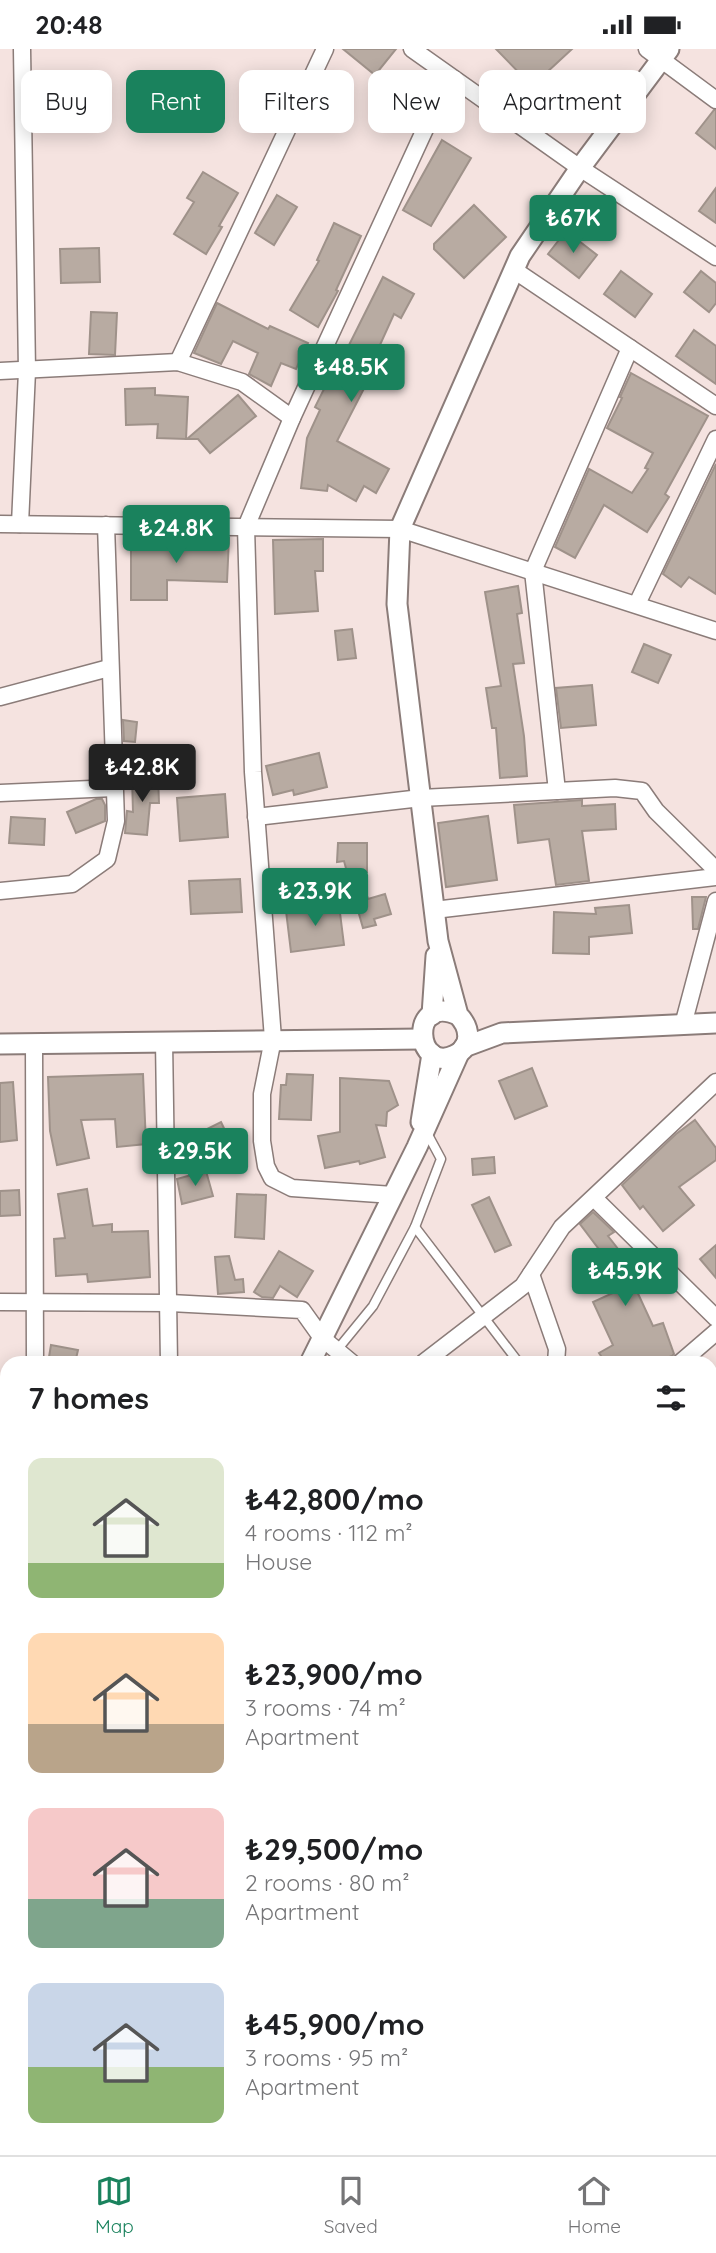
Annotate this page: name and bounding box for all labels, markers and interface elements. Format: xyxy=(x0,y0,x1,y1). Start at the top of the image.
text: 20:48 xyxy=(35,8,102,41)
chip: Buy xyxy=(21,70,112,133)
chip: Rent xyxy=(126,70,225,133)
chip: Filters xyxy=(239,70,354,133)
chip: New xyxy=(368,70,465,133)
chip: Apartment xyxy=(479,70,646,133)
pin: ₺67K xyxy=(532,195,614,255)
text: ₺67K xyxy=(546,203,600,232)
pin: ₺48.5K xyxy=(294,345,408,404)
text: ₺48.5K xyxy=(314,352,388,381)
pin: ₺24.8K xyxy=(119,505,233,565)
text: ₺24.8K xyxy=(139,513,213,542)
pin: ₺42.8K xyxy=(85,745,199,804)
text: ₺42.8K xyxy=(105,752,179,781)
pin: ₺23.9K xyxy=(258,869,372,928)
text: ₺23.9K xyxy=(278,876,352,905)
pin: ₺29.5K xyxy=(138,1129,252,1188)
text: ₺29.5K xyxy=(158,1136,232,1165)
pin: ₺45.9K xyxy=(568,1249,682,1308)
text: ₺45.9K xyxy=(588,1256,662,1285)
text: 7 homes xyxy=(28,1379,149,1417)
icon: filters xyxy=(652,1379,690,1417)
text: ₺42,800/mo xyxy=(245,1480,424,1518)
icon: home xyxy=(84,1486,168,1570)
text: 4 rooms · 112 m² xyxy=(245,1518,413,1547)
text: House xyxy=(245,1547,312,1576)
text: ₺23,900/mo xyxy=(245,1655,423,1693)
icon: home xyxy=(84,1661,168,1745)
text: 3 rooms · 74 m² xyxy=(245,1693,406,1722)
text: Apartment xyxy=(245,1722,359,1751)
text: ₺29,500/mo xyxy=(245,1830,423,1868)
icon: home xyxy=(84,1836,168,1920)
text: 2 rooms · 80 m² xyxy=(245,1868,410,1897)
text: Apartment xyxy=(245,1897,359,1926)
text: ₺45,900/mo xyxy=(245,2005,424,2043)
icon: home xyxy=(84,2011,168,2095)
text: 3 rooms · 95 m² xyxy=(245,2043,408,2072)
text: Apartment xyxy=(245,2072,359,2101)
tab: Map xyxy=(95,2172,134,2238)
tab: Saved xyxy=(324,2172,378,2238)
tab: Home xyxy=(568,2172,621,2238)

